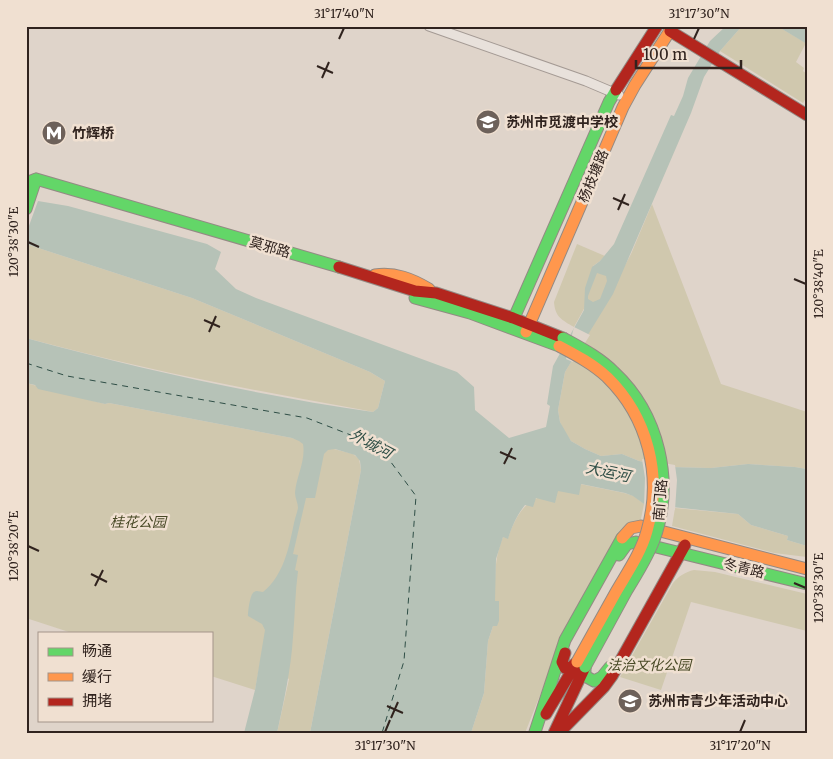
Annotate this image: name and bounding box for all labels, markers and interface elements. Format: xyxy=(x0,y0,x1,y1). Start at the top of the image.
text: 31°17'40"N xyxy=(314,6,375,21)
text: 31°17'30"N xyxy=(669,6,730,21)
scale bar xyxy=(636,38,740,70)
text: 100 m xyxy=(643,45,687,64)
school or university icon: 苏州市觅渡中学校 xyxy=(475,109,501,135)
place label: 苏州市觅渡中学校 xyxy=(506,113,618,131)
metro station icon: 竹辉桥 xyxy=(41,120,67,146)
place label: 竹辉桥 xyxy=(72,124,114,142)
street label: 杨枝塘路 xyxy=(574,147,612,205)
text: 120°38'30"E xyxy=(6,207,21,277)
street label: 莫邪路 xyxy=(247,233,293,261)
text: 120°38'40"E xyxy=(811,249,826,319)
water label: 外城河 xyxy=(347,425,398,464)
water label: 大运河 xyxy=(584,458,635,486)
street label: 南门路 xyxy=(649,478,671,522)
text: 120°38'20"E xyxy=(6,511,21,581)
park label: 桂花公园 xyxy=(110,513,168,531)
text: 120°38'30"E xyxy=(811,553,826,623)
street label: 冬青路 xyxy=(721,554,767,582)
legend xyxy=(38,632,212,722)
text: 畅通 xyxy=(82,641,112,660)
park label: 法治文化公园 xyxy=(607,656,693,674)
text: 缓行 xyxy=(82,667,112,686)
school or university icon: 苏州市青少年活动中心 xyxy=(617,688,643,714)
text: 拥堵 xyxy=(82,691,112,710)
place label: 苏州市青少年活动中心 xyxy=(648,692,788,710)
text: 31°17'30"N xyxy=(355,738,416,753)
text: 31°17'20"N xyxy=(709,738,771,753)

